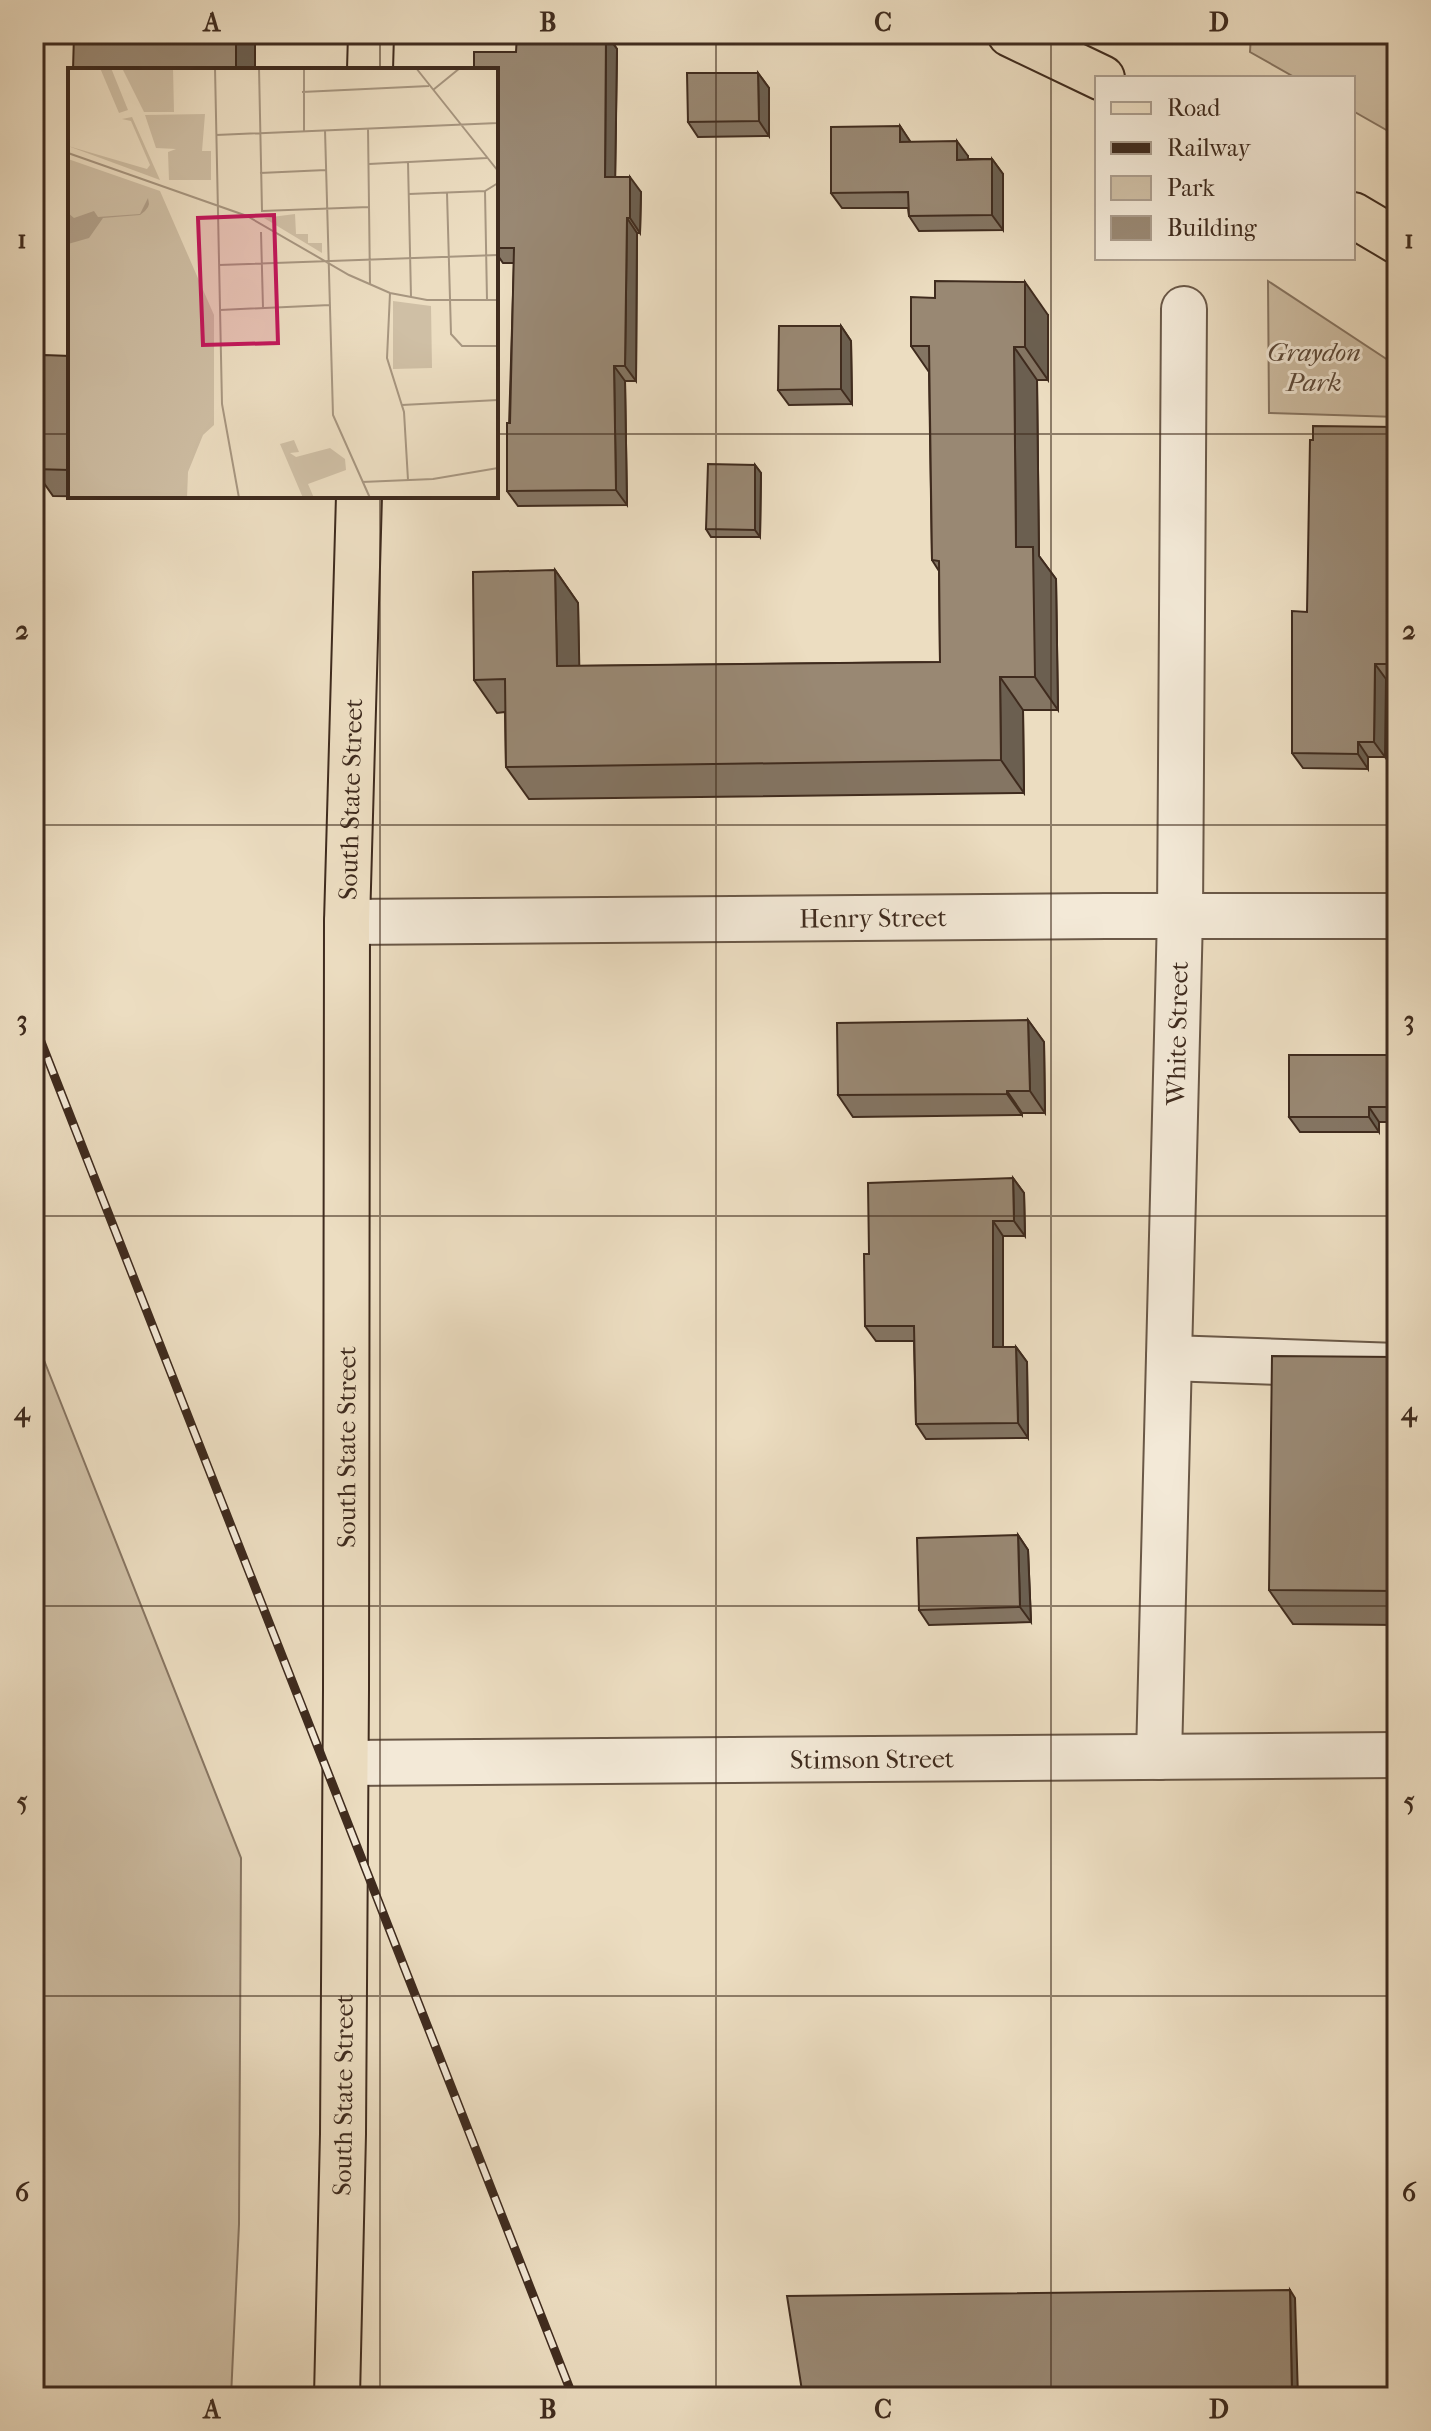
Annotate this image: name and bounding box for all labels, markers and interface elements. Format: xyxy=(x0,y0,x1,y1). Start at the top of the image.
text: A xyxy=(202,7,222,38)
text: B xyxy=(540,7,557,38)
text: C xyxy=(874,7,892,38)
text: D xyxy=(1209,7,1229,38)
inset map xyxy=(68,68,498,498)
legend xyxy=(1095,76,1355,260)
text: Road xyxy=(1167,94,1221,122)
text: Railway xyxy=(1167,134,1252,162)
text: Park xyxy=(1167,174,1215,202)
text: Building xyxy=(1167,214,1258,242)
text: 1 xyxy=(17,224,27,255)
text: 1 xyxy=(1404,224,1414,255)
park label: Graydon Park xyxy=(1267,337,1361,398)
text: 2 xyxy=(15,615,29,646)
text: 2 xyxy=(1402,615,1416,646)
street label: South State Street xyxy=(333,697,369,900)
street label: Henry Street xyxy=(799,902,948,934)
street label: White Street xyxy=(1160,960,1195,1107)
text: 3 xyxy=(17,1005,27,1036)
text: 3 xyxy=(1404,1005,1414,1036)
street label: South State Street xyxy=(331,1346,362,1548)
text: 4 xyxy=(13,1396,31,1428)
text: 4 xyxy=(1400,1396,1418,1428)
street label: Stimson Street xyxy=(790,1743,955,1776)
text: 5 xyxy=(16,1786,28,1817)
text: 5 xyxy=(1403,1786,1415,1817)
street label: South State Street xyxy=(327,1993,360,2196)
text: 6 xyxy=(15,2177,30,2208)
text: 6 xyxy=(1402,2177,1417,2208)
text: A xyxy=(202,2394,222,2425)
text: B xyxy=(540,2394,557,2425)
text: C xyxy=(874,2394,892,2425)
text: D xyxy=(1209,2394,1229,2425)

